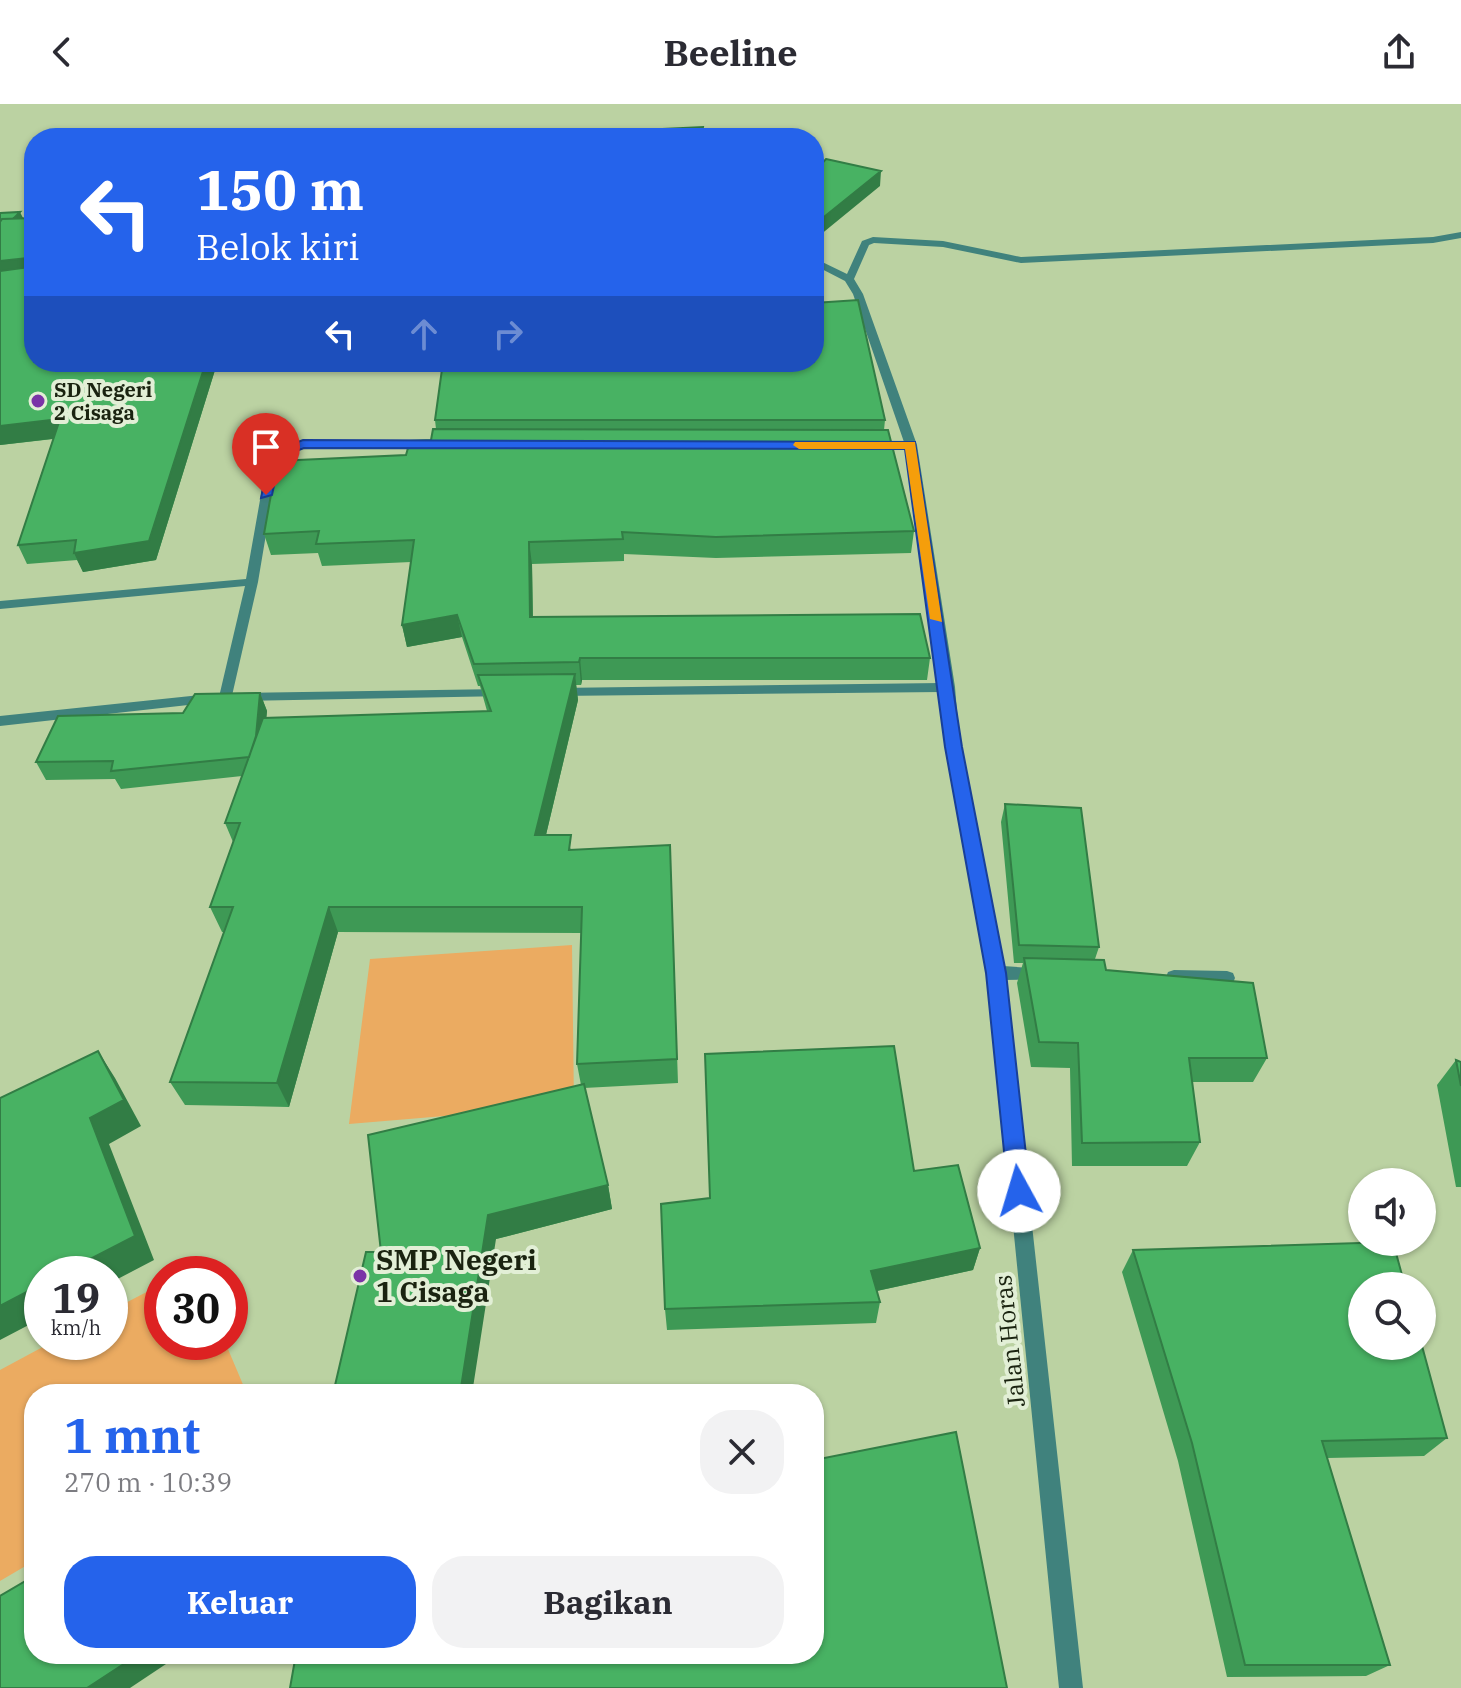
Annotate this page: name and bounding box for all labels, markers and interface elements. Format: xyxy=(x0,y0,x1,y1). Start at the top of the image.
text: Beeline xyxy=(663,29,798,76)
icon: back xyxy=(40,30,84,74)
icon: share xyxy=(1377,30,1421,74)
text: 150 m xyxy=(196,153,364,225)
icon: left xyxy=(64,160,168,264)
text: Belok kiri xyxy=(196,223,360,270)
icon: left xyxy=(318,312,362,356)
icon: ahead xyxy=(402,312,446,356)
icon: right xyxy=(486,312,530,356)
place label: SD Negeri 2 Cisaga xyxy=(54,376,153,426)
marker: SD Negeri 2 Cisaga xyxy=(29,392,47,410)
pin xyxy=(232,413,300,495)
icon: arrive xyxy=(244,425,288,469)
position arrow xyxy=(977,1149,1061,1233)
map controls xyxy=(1348,1168,1436,1360)
button: sound xyxy=(1348,1168,1436,1256)
place label: SMP Negeri 1 Cisaga xyxy=(376,1241,537,1310)
speed limit sign: 30 xyxy=(144,1256,248,1360)
marker: SMP Negeri 1 Cisaga xyxy=(351,1267,369,1285)
text: 19 xyxy=(52,1272,100,1324)
button: search xyxy=(1348,1272,1436,1360)
street label: Jalan Horas xyxy=(986,1273,1032,1409)
text: km/h xyxy=(51,1314,101,1341)
text: 1 mnt xyxy=(64,1404,200,1466)
button: close xyxy=(700,1410,784,1494)
text: 270 m · 10:39 xyxy=(64,1465,232,1499)
button: Keluar xyxy=(64,1556,416,1648)
button: Bagikan xyxy=(432,1556,784,1648)

